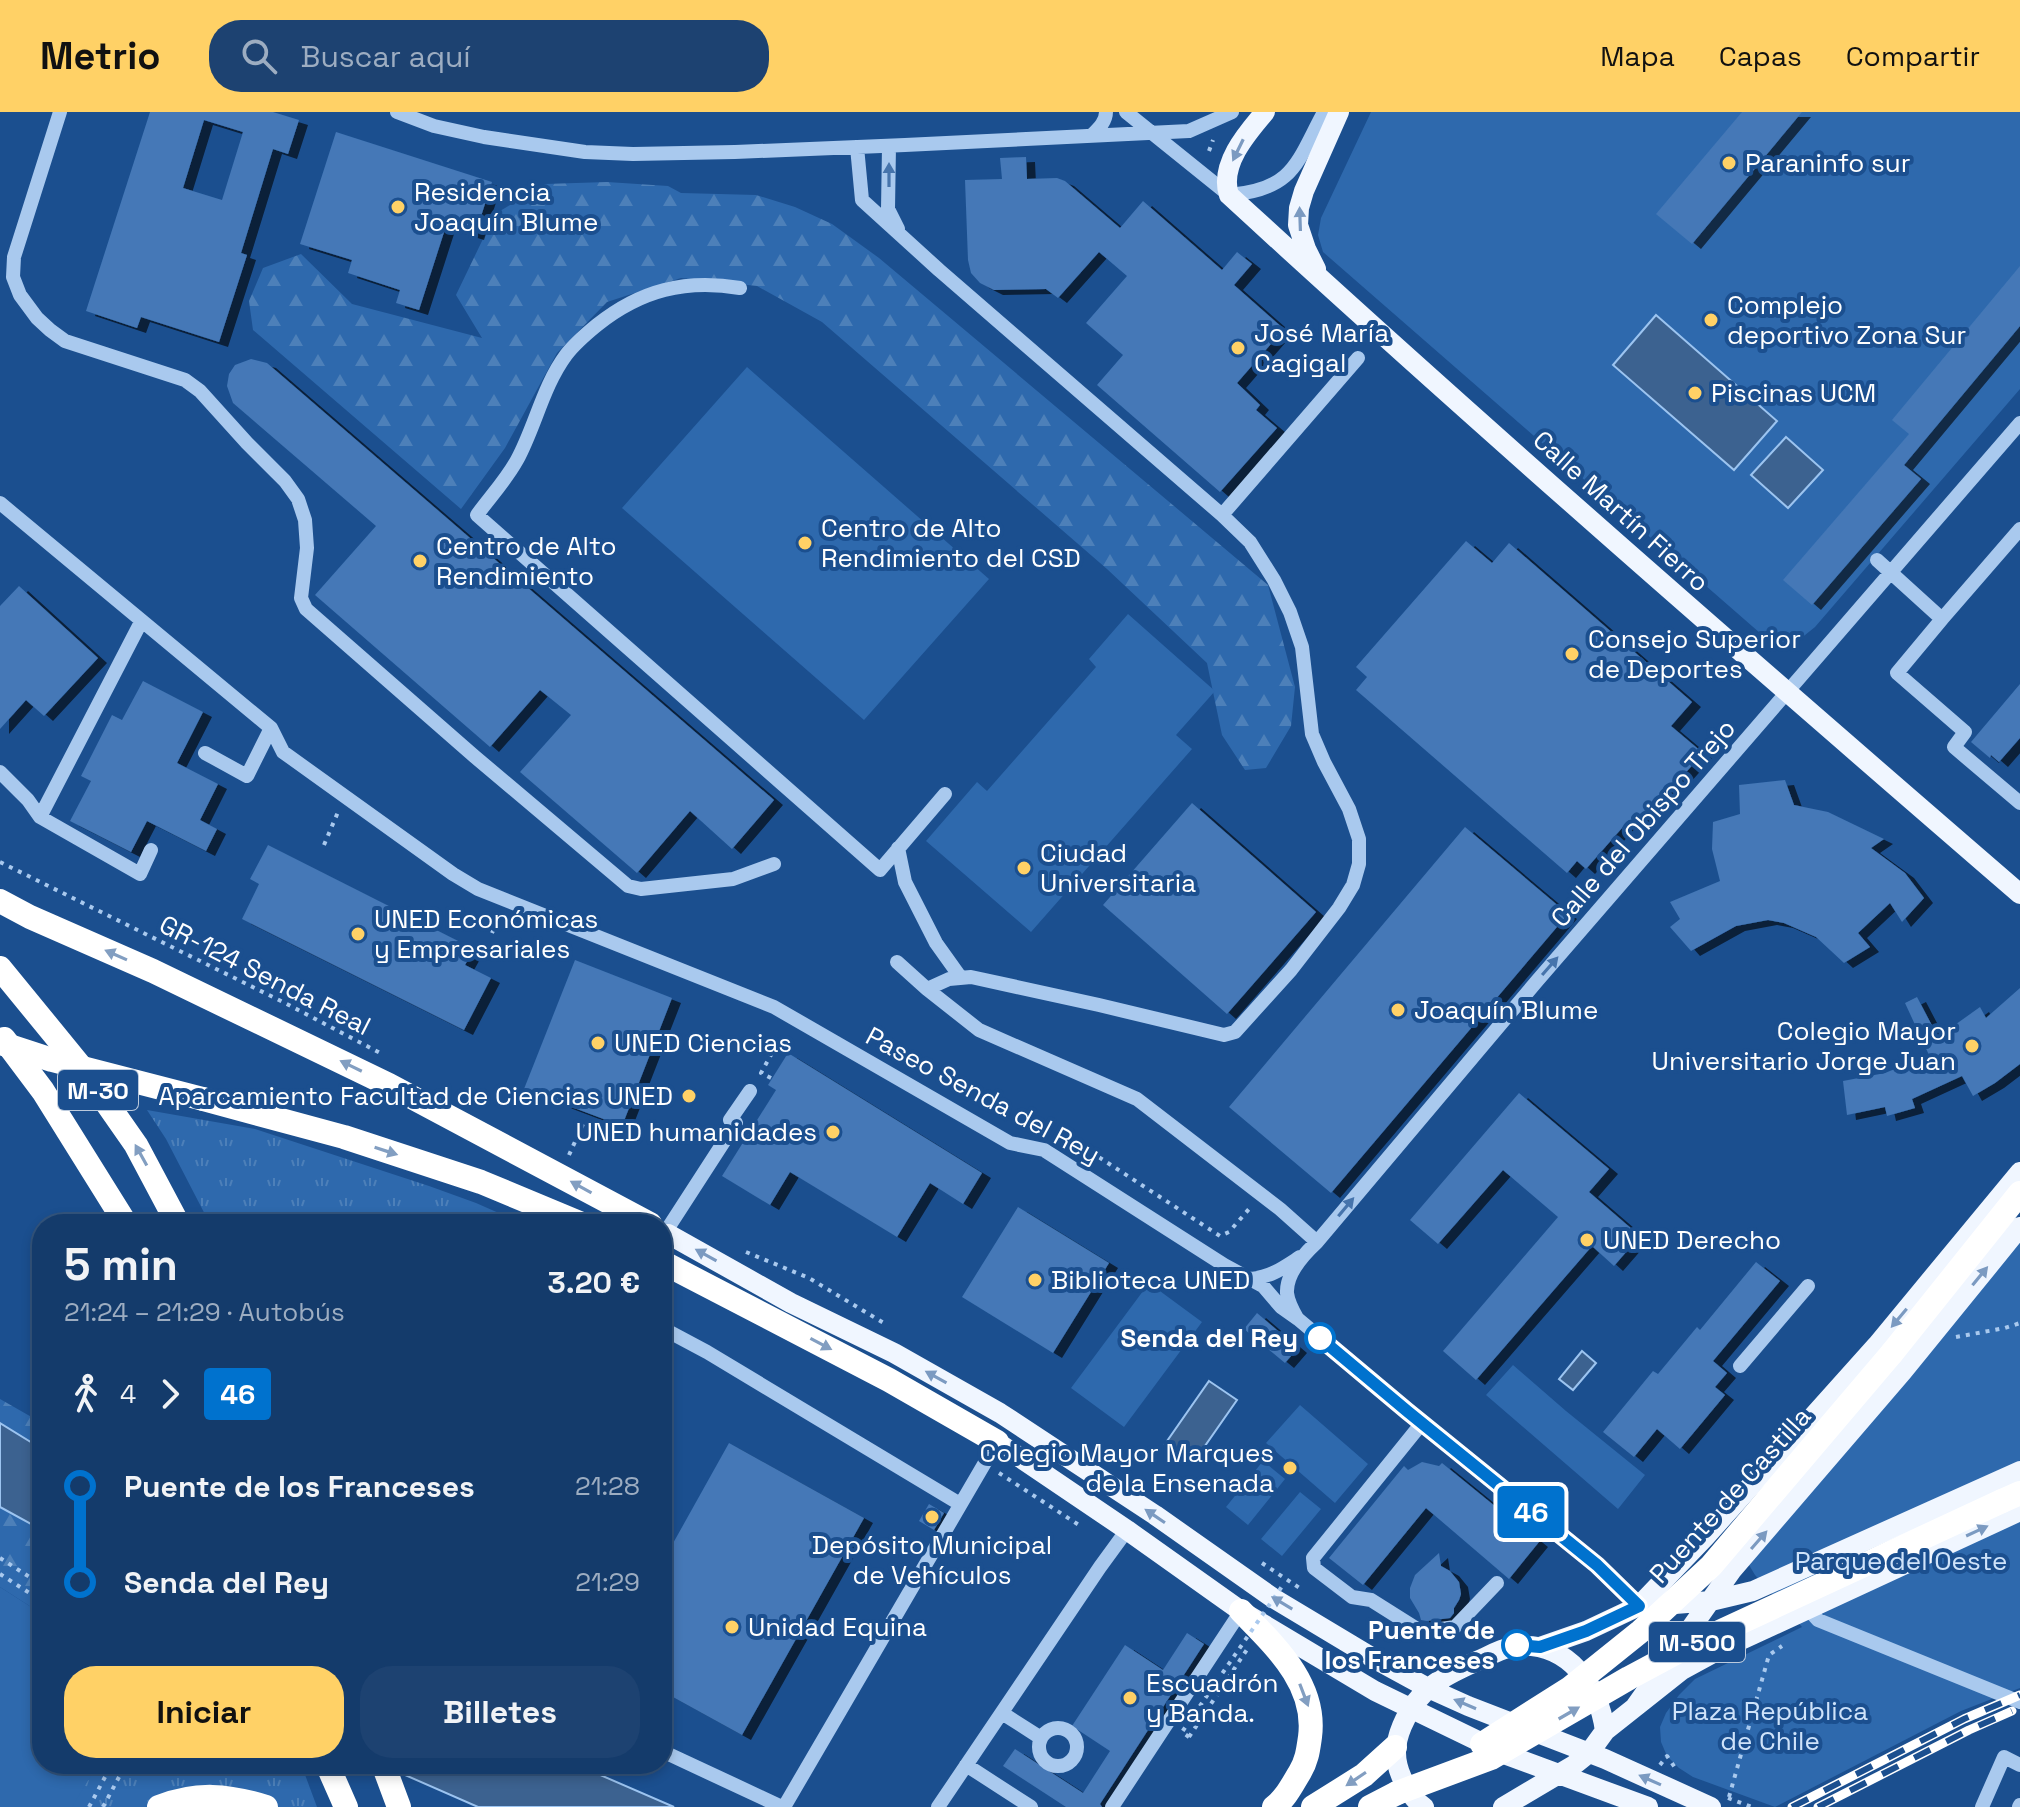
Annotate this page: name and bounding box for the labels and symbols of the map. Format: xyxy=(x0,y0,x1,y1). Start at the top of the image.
one-way arrow xyxy=(1231,139,1245,162)
place label: Paraninfo sur xyxy=(1745,146,1911,180)
marker: Paraninfo sur xyxy=(1720,154,1738,172)
one-way arrow xyxy=(882,162,895,187)
place label: Residencia Joaquín Blume xyxy=(414,175,598,239)
marker: Residencia Joaquín Blume xyxy=(389,198,407,216)
one-way arrow xyxy=(1294,205,1307,231)
place label: Complejo deportivo Zona Sur xyxy=(1727,288,1966,352)
marker: Complejo deportivo Zona Sur xyxy=(1702,311,1720,329)
place label: José María Cagigal xyxy=(1254,316,1389,380)
marker: José María Cagigal xyxy=(1229,339,1247,357)
place label: Piscinas UCM xyxy=(1711,376,1876,410)
marker: Piscinas UCM xyxy=(1686,384,1704,402)
street label: Calle Martín Fierro xyxy=(1526,423,1716,599)
place label: Centro de Alto Rendimiento del CSD xyxy=(821,511,1081,575)
place label: Centro de Alto Rendimiento xyxy=(436,529,616,593)
marker: Centro de Alto Rendimiento del CSD xyxy=(796,534,814,552)
marker: Centro de Alto Rendimiento xyxy=(411,552,429,570)
place label: Consejo Superior de Deportes xyxy=(1588,622,1801,686)
marker: Consejo Superior de Deportes xyxy=(1563,645,1581,663)
street label: Calle del Obispo Trejo xyxy=(1543,712,1743,934)
place label: Ciudad Universitaria xyxy=(1040,836,1196,900)
marker: Ciudad Universitaria xyxy=(1015,859,1033,877)
place label: UNED Económicas y Empresariales xyxy=(374,902,598,966)
street label: GR-124 Senda Real xyxy=(154,907,376,1043)
marker: UNED Económicas y Empresariales xyxy=(349,925,367,943)
one-way arrow xyxy=(104,948,128,962)
one-way arrow xyxy=(1541,956,1558,976)
place label: Joaquín Blume xyxy=(1414,993,1598,1027)
marker: Joaquín Blume xyxy=(1389,1001,1407,1019)
place label: Colegio Mayor Universitario Jorge Juan xyxy=(1652,1014,1956,1078)
street label: Paseo Senda del Rey xyxy=(860,1019,1106,1171)
place label: UNED Ciencias xyxy=(614,1026,792,1060)
marker: UNED Ciencias xyxy=(589,1034,607,1052)
marker: Colegio Mayor Universitario Jorge Juan xyxy=(1963,1037,1981,1055)
one-way arrow xyxy=(339,1059,362,1073)
road number: M-30 xyxy=(58,1070,138,1110)
place label: Aparcamiento Facultad de Ciencias UNED xyxy=(158,1079,673,1113)
marker: Aparcamiento Facultad de Ciencias UNED xyxy=(680,1087,698,1105)
place label: UNED humanidades xyxy=(575,1115,817,1149)
marker: UNED humanidades xyxy=(824,1123,842,1141)
one-way arrow xyxy=(134,1144,148,1167)
one-way arrow xyxy=(374,1145,398,1157)
one-way arrow xyxy=(570,1180,592,1194)
one-way arrow xyxy=(1337,1197,1354,1217)
place label: UNED Derecho xyxy=(1603,1223,1781,1257)
marker: UNED Derecho xyxy=(1578,1231,1596,1249)
one-way arrow xyxy=(695,1248,717,1262)
place label: Biblioteca UNED xyxy=(1051,1263,1250,1297)
one-way arrow xyxy=(1971,1266,1988,1286)
marker: Biblioteca UNED xyxy=(1026,1271,1044,1289)
one-way arrow xyxy=(1891,1308,1908,1328)
place label: Senda del Rey xyxy=(1120,1321,1298,1355)
marker: Senda del Rey xyxy=(1305,1323,1335,1353)
one-way arrow xyxy=(810,1337,832,1351)
one-way arrow xyxy=(924,1370,947,1384)
street label: Puente de Castilla xyxy=(1642,1400,1818,1590)
place label: Colegio Mayor Marques de la Ensenada xyxy=(980,1436,1274,1500)
marker: Colegio Mayor Marques de la Ensenada xyxy=(1281,1459,1299,1477)
line badge: 46 xyxy=(1495,1486,1567,1538)
marker: Depósito Municipal de Vehículos xyxy=(923,1508,941,1526)
one-way arrow xyxy=(1145,1509,1166,1524)
one-way arrow xyxy=(1965,1525,1988,1538)
place label: Depósito Municipal de Vehículos xyxy=(812,1528,1052,1592)
one-way arrow xyxy=(1749,1530,1767,1549)
park label: Parque del Oeste xyxy=(1795,1544,2007,1578)
one-way arrow xyxy=(1271,1597,1293,1611)
place label: Unidad Equina xyxy=(748,1610,927,1644)
place label: Puente de los Franceses xyxy=(1325,1613,1495,1677)
marker: Unidad Equina xyxy=(723,1618,741,1636)
road number: M-500 xyxy=(1649,1622,1745,1662)
marker: Puente de los Franceses xyxy=(1502,1630,1532,1660)
place label: Escuadrón y Banda. xyxy=(1146,1666,1278,1730)
one-way arrow xyxy=(1298,1683,1311,1707)
marker: Escuadrón y Banda. xyxy=(1121,1689,1139,1707)
park label: Plaza República de Chile xyxy=(1672,1694,1868,1758)
one-way arrow xyxy=(1453,1698,1476,1711)
one-way arrow xyxy=(1557,1706,1580,1720)
one-way arrow xyxy=(1345,1772,1366,1787)
one-way arrow xyxy=(1639,1773,1662,1787)

